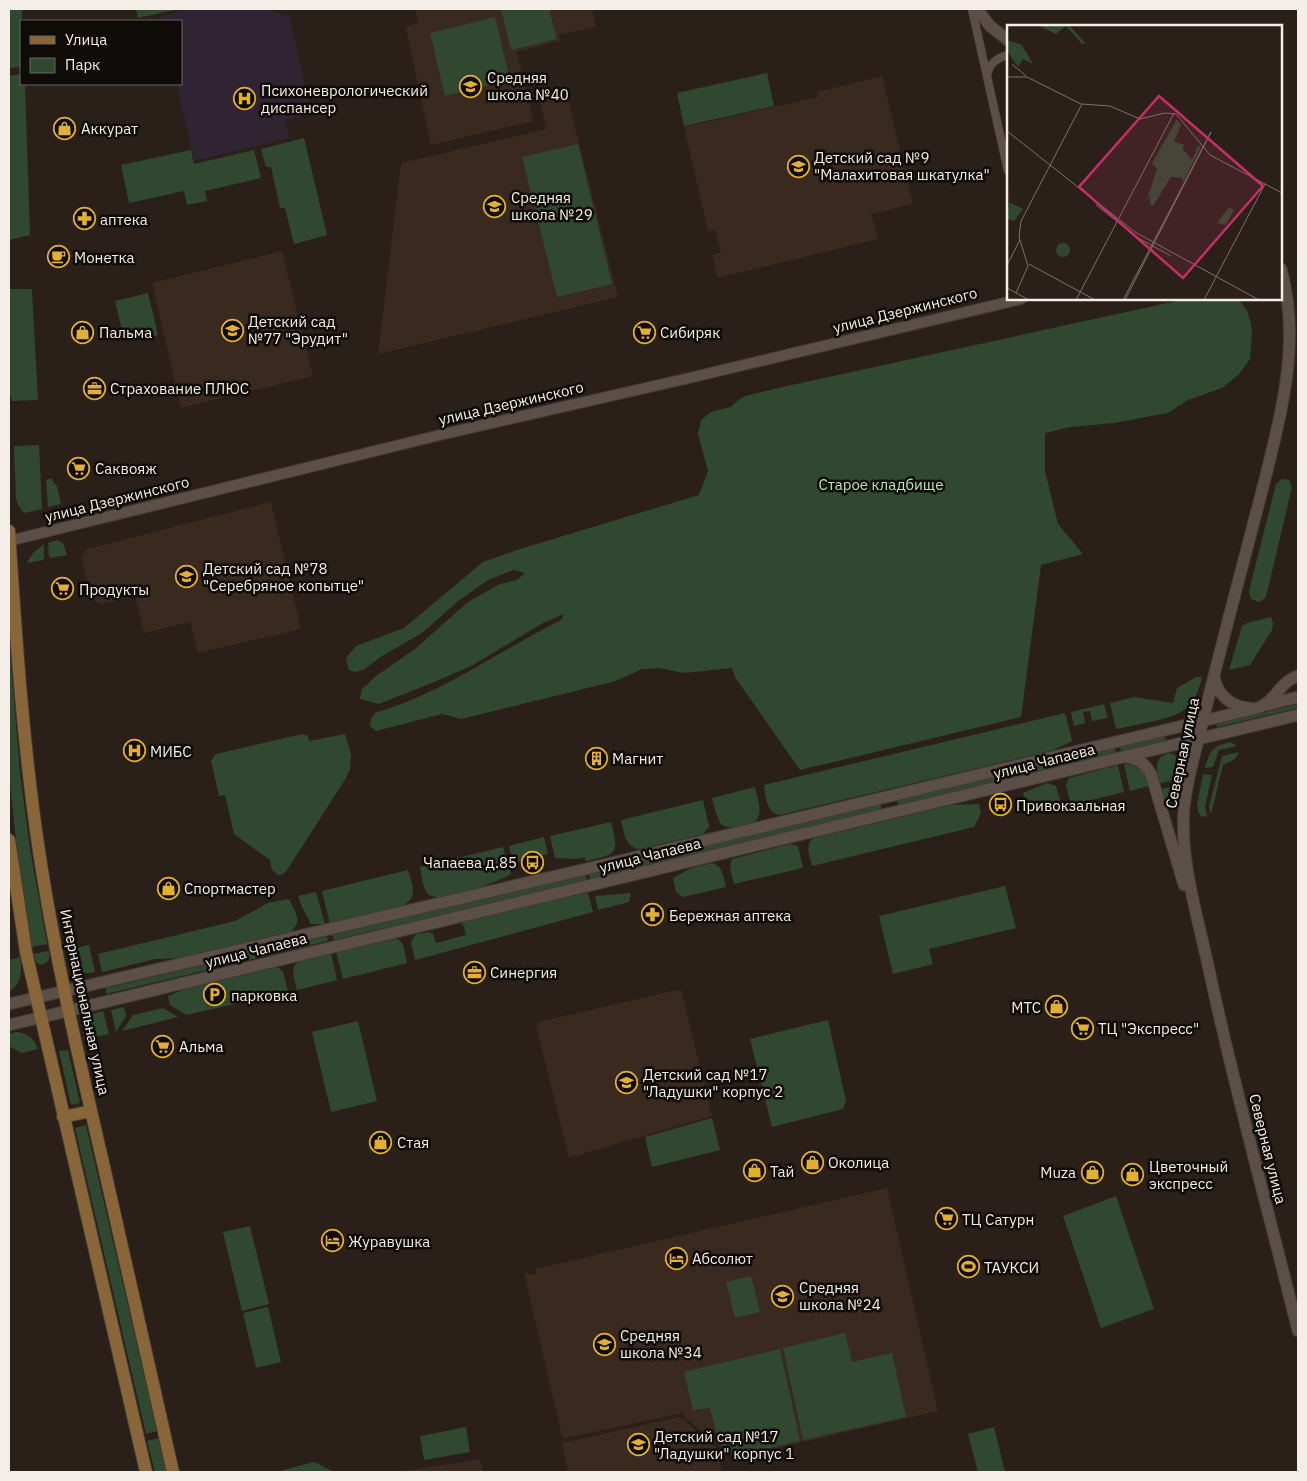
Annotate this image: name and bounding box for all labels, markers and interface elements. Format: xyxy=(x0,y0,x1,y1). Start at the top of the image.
legend xyxy=(20,20,182,85)
inset map xyxy=(1007,25,1282,300)
text: Улица xyxy=(65,30,107,49)
text: Парк xyxy=(65,55,100,74)
place label: Средняя школа №40 xyxy=(487,68,569,104)
school or university icon: Средняя школа №40 xyxy=(459,74,483,98)
place label: Психоневрологический диспансер xyxy=(261,81,428,117)
hospital icon: Психоневрологический диспансер xyxy=(233,87,257,111)
shop icon: Аккурат xyxy=(53,116,77,140)
place label: Аккурат xyxy=(81,119,138,138)
place label: Детский сад №9 "Малахитовая шкатулка" xyxy=(814,148,990,184)
school or university icon: Детский сад №9 "Малахитовая шкатулка" xyxy=(786,154,810,178)
place label: Средняя школа №29 xyxy=(511,188,593,224)
school or university icon: Средняя школа №29 xyxy=(483,194,507,218)
pharmacy icon: аптека xyxy=(72,207,96,231)
place label: аптека xyxy=(100,210,148,229)
cafe icon: Монетка xyxy=(46,245,70,269)
place label: Монетка xyxy=(74,248,135,267)
street label: улица Дзержинского xyxy=(831,283,979,337)
place label: Детский сад №77 "Эрудит" xyxy=(248,312,348,348)
school or university icon: Детский сад №77 "Эрудит" xyxy=(220,318,244,342)
shop icon: Пальма xyxy=(71,320,95,344)
supermarket icon: Сибиряк xyxy=(632,320,656,344)
place label: Пальма xyxy=(99,323,152,342)
place label: Сибиряк xyxy=(660,323,720,342)
office icon: Страхование ПЛЮС xyxy=(82,376,106,400)
street label: улица Дзержинского xyxy=(437,377,585,429)
place label: Страхование ПЛЮС xyxy=(110,379,249,398)
supermarket icon: Саквояж xyxy=(67,456,91,480)
place label: Саквояж xyxy=(95,459,157,478)
street label: улица Дзержинского xyxy=(43,472,191,526)
park label: Старое кладбище xyxy=(819,475,943,494)
place label: Детский сад №78 "Серебряное копытце" xyxy=(203,559,364,595)
school or university icon: Детский сад №78 "Серебряное копытце" xyxy=(175,565,199,589)
supermarket icon: Продукты xyxy=(51,577,75,601)
place label: Продукты xyxy=(79,580,149,599)
street label: Северная улица xyxy=(1161,696,1203,810)
hospital icon: МИБС xyxy=(122,739,146,763)
street label: улица Чапаева xyxy=(991,739,1097,783)
place label: МИБС xyxy=(150,742,192,761)
building icon: Магнит xyxy=(584,746,608,770)
place label: Магнит xyxy=(612,749,663,768)
bus stop icon: Привокзальная xyxy=(988,793,1012,817)
place label: Привокзальная xyxy=(1016,796,1126,815)
street label: улица Чапаева xyxy=(597,833,703,877)
bus stop icon: Чапаева д.85 xyxy=(521,850,545,874)
place label: Чапаева д.85 xyxy=(423,853,517,872)
shop icon: Спортмастер xyxy=(156,876,180,900)
place label: Спортмастер xyxy=(184,879,276,898)
pharmacy icon: Бережная аптека xyxy=(641,903,665,927)
place label: Бережная аптека xyxy=(669,906,791,925)
street label: Интернациональная улица xyxy=(56,907,114,1097)
street label: улица Чапаева xyxy=(203,928,309,972)
office icon: Синергия xyxy=(462,960,486,984)
place label: Синергия xyxy=(490,963,557,982)
parking icon: парковка xyxy=(203,983,227,1007)
place label: парковка xyxy=(231,986,297,1005)
shop icon: МТС xyxy=(1045,995,1069,1019)
place label: МТС xyxy=(1011,998,1041,1017)
supermarket icon: ТЦ "Экспресс" xyxy=(1070,1016,1094,1040)
place label: ТЦ "Экспресс" xyxy=(1098,1019,1199,1038)
supermarket icon: Альма xyxy=(151,1034,175,1058)
place label: Альма xyxy=(179,1037,224,1056)
place label: Детский сад №17 "Ладушки" корпус 2 xyxy=(643,1065,783,1101)
school or university icon: Детский сад №17 "Ладушки" корпус 2 xyxy=(615,1071,639,1095)
street label: Северная улица xyxy=(1245,1092,1291,1206)
shop icon: Стая xyxy=(369,1130,393,1154)
place label: Стая xyxy=(397,1133,429,1152)
shop icon: Околица xyxy=(800,1150,824,1174)
place label: Околица xyxy=(828,1153,889,1172)
place label: Цветочный экспресс xyxy=(1149,1157,1228,1193)
shop icon: Тай xyxy=(742,1159,766,1183)
shop icon: Muza xyxy=(1080,1160,1104,1184)
place label: Тай xyxy=(770,1162,794,1181)
place label: Muza xyxy=(1040,1163,1076,1182)
shop icon: Цветочный экспресс xyxy=(1121,1163,1145,1187)
supermarket icon: ТЦ Сатурн xyxy=(934,1207,958,1231)
place label: ТЦ Сатурн xyxy=(962,1210,1034,1229)
hotel icon: Журавушка xyxy=(320,1229,344,1253)
place label: Журавушка xyxy=(348,1232,430,1251)
hotel icon: Абсолют xyxy=(664,1246,688,1270)
place label: Абсолют xyxy=(692,1249,753,1268)
sports icon: ТАУКСИ xyxy=(956,1255,980,1279)
place label: ТАУКСИ xyxy=(984,1258,1039,1277)
place label: Средняя школа №24 xyxy=(799,1278,881,1314)
school or university icon: Средняя школа №24 xyxy=(771,1284,795,1308)
place label: Средняя школа №34 xyxy=(620,1326,702,1362)
school or university icon: Средняя школа №34 xyxy=(592,1332,616,1356)
place label: Детский сад №17 "Ладушки" корпус 1 xyxy=(654,1427,794,1463)
school or university icon: Детский сад №17 "Ладушки" корпус 1 xyxy=(626,1433,650,1457)

